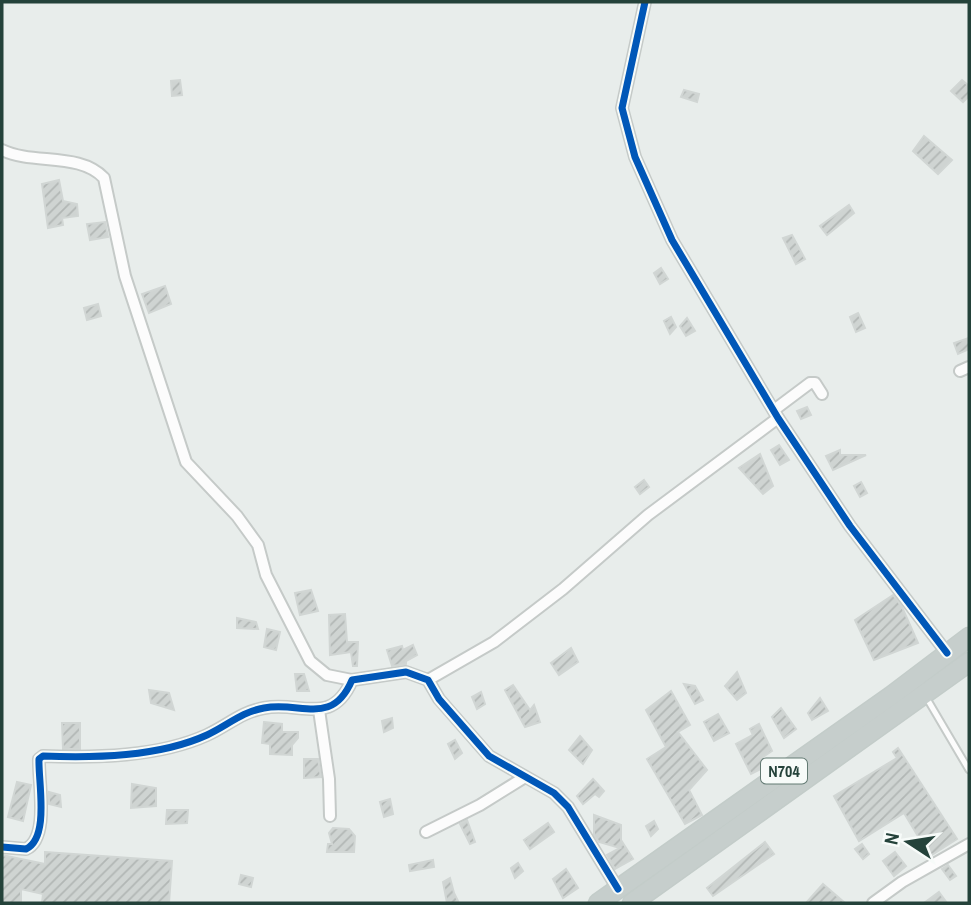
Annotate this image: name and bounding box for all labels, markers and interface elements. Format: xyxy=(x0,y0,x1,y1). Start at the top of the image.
road number: N704 xyxy=(761,758,807,784)
north arrow xyxy=(873,807,943,877)
text: N xyxy=(877,830,905,847)

